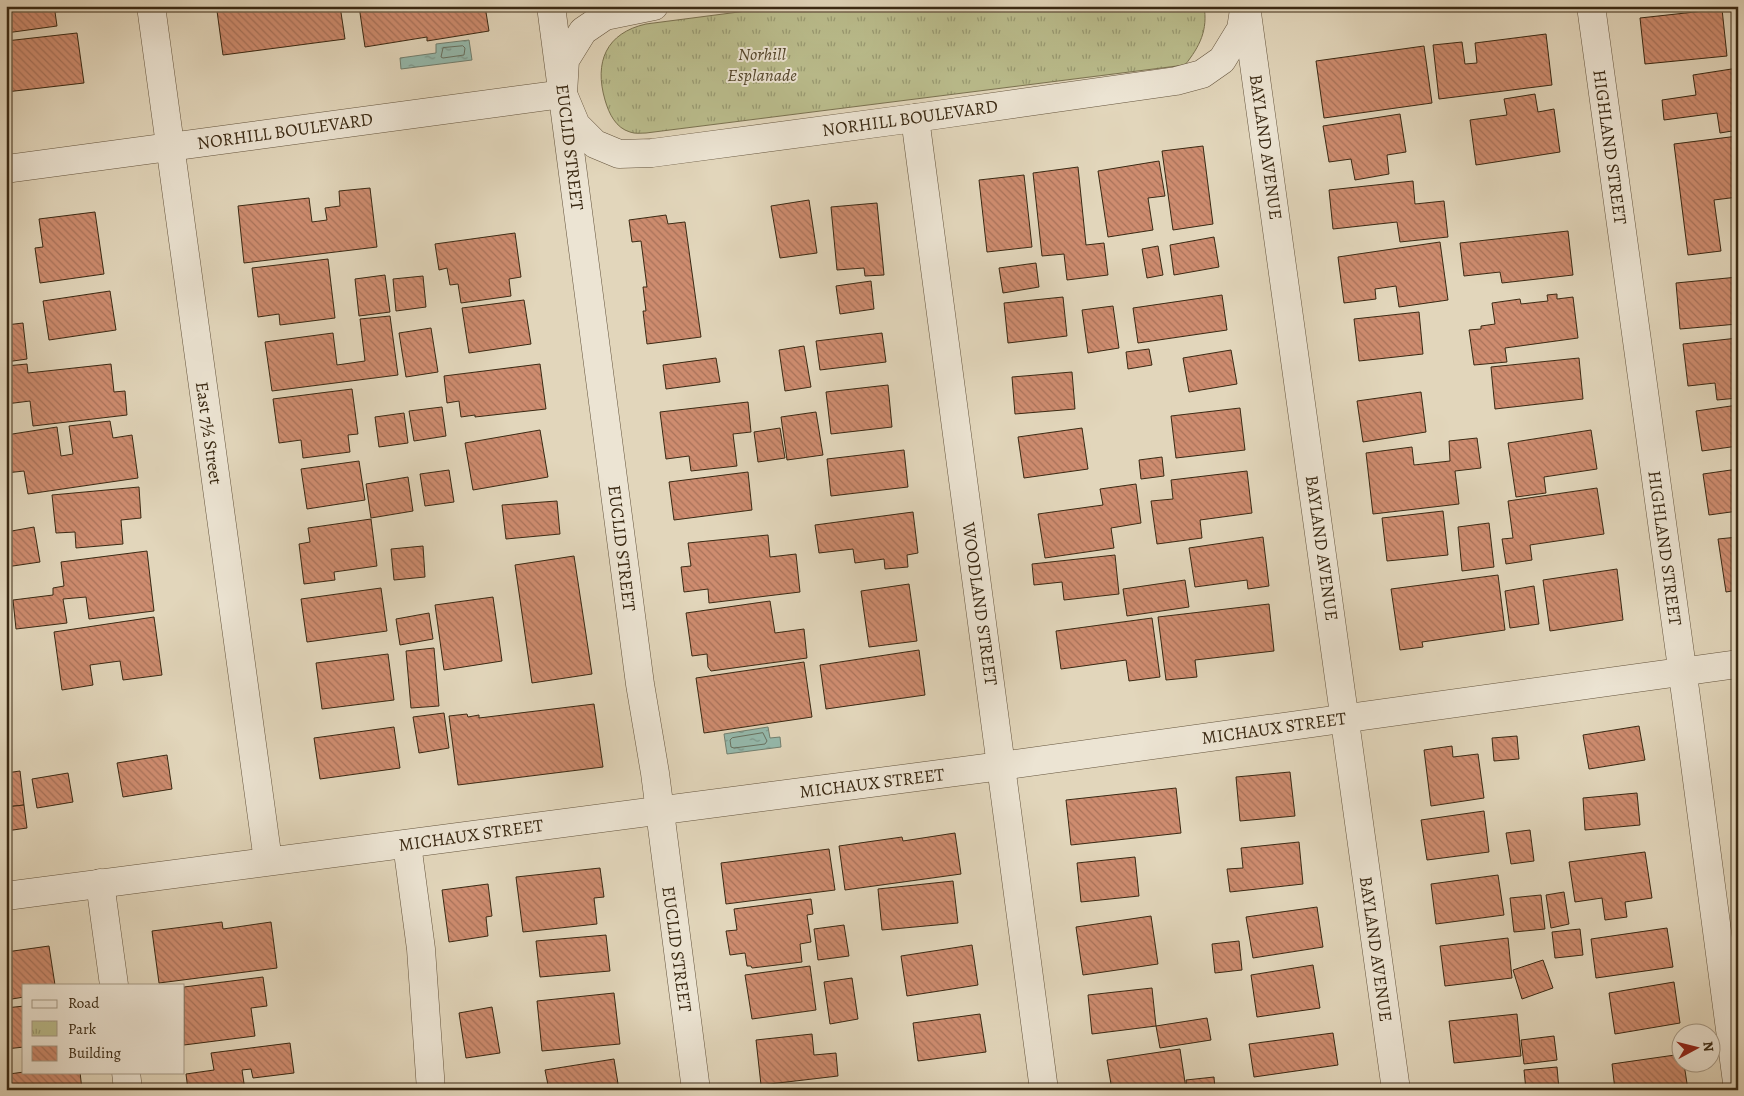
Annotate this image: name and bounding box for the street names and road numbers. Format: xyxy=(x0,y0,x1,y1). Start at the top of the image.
street label: HIGHLAND STREET xyxy=(1587,68,1633,226)
street label: BAYLAND AVENUE xyxy=(1244,73,1288,221)
street label: EUCLID STREET xyxy=(550,82,590,212)
street label: NORHILL BOULEVARD xyxy=(821,94,999,142)
street label: NORHILL BOULEVARD xyxy=(196,107,374,155)
street label: East 7½ Street xyxy=(190,380,228,486)
street label: HIGHLAND STREET xyxy=(1642,469,1688,627)
street label: BAYLAND AVENUE xyxy=(1300,474,1344,622)
street label: EUCLID STREET xyxy=(602,483,642,613)
street label: WOODLAND STREET xyxy=(957,520,1003,687)
street label: MICHAUX STREET xyxy=(1200,706,1348,750)
street label: MICHAUX STREET xyxy=(798,762,946,804)
street label: MICHAUX STREET xyxy=(397,813,545,857)
street label: BAYLAND AVENUE xyxy=(1354,875,1398,1023)
street label: EUCLID STREET xyxy=(656,884,698,1014)

